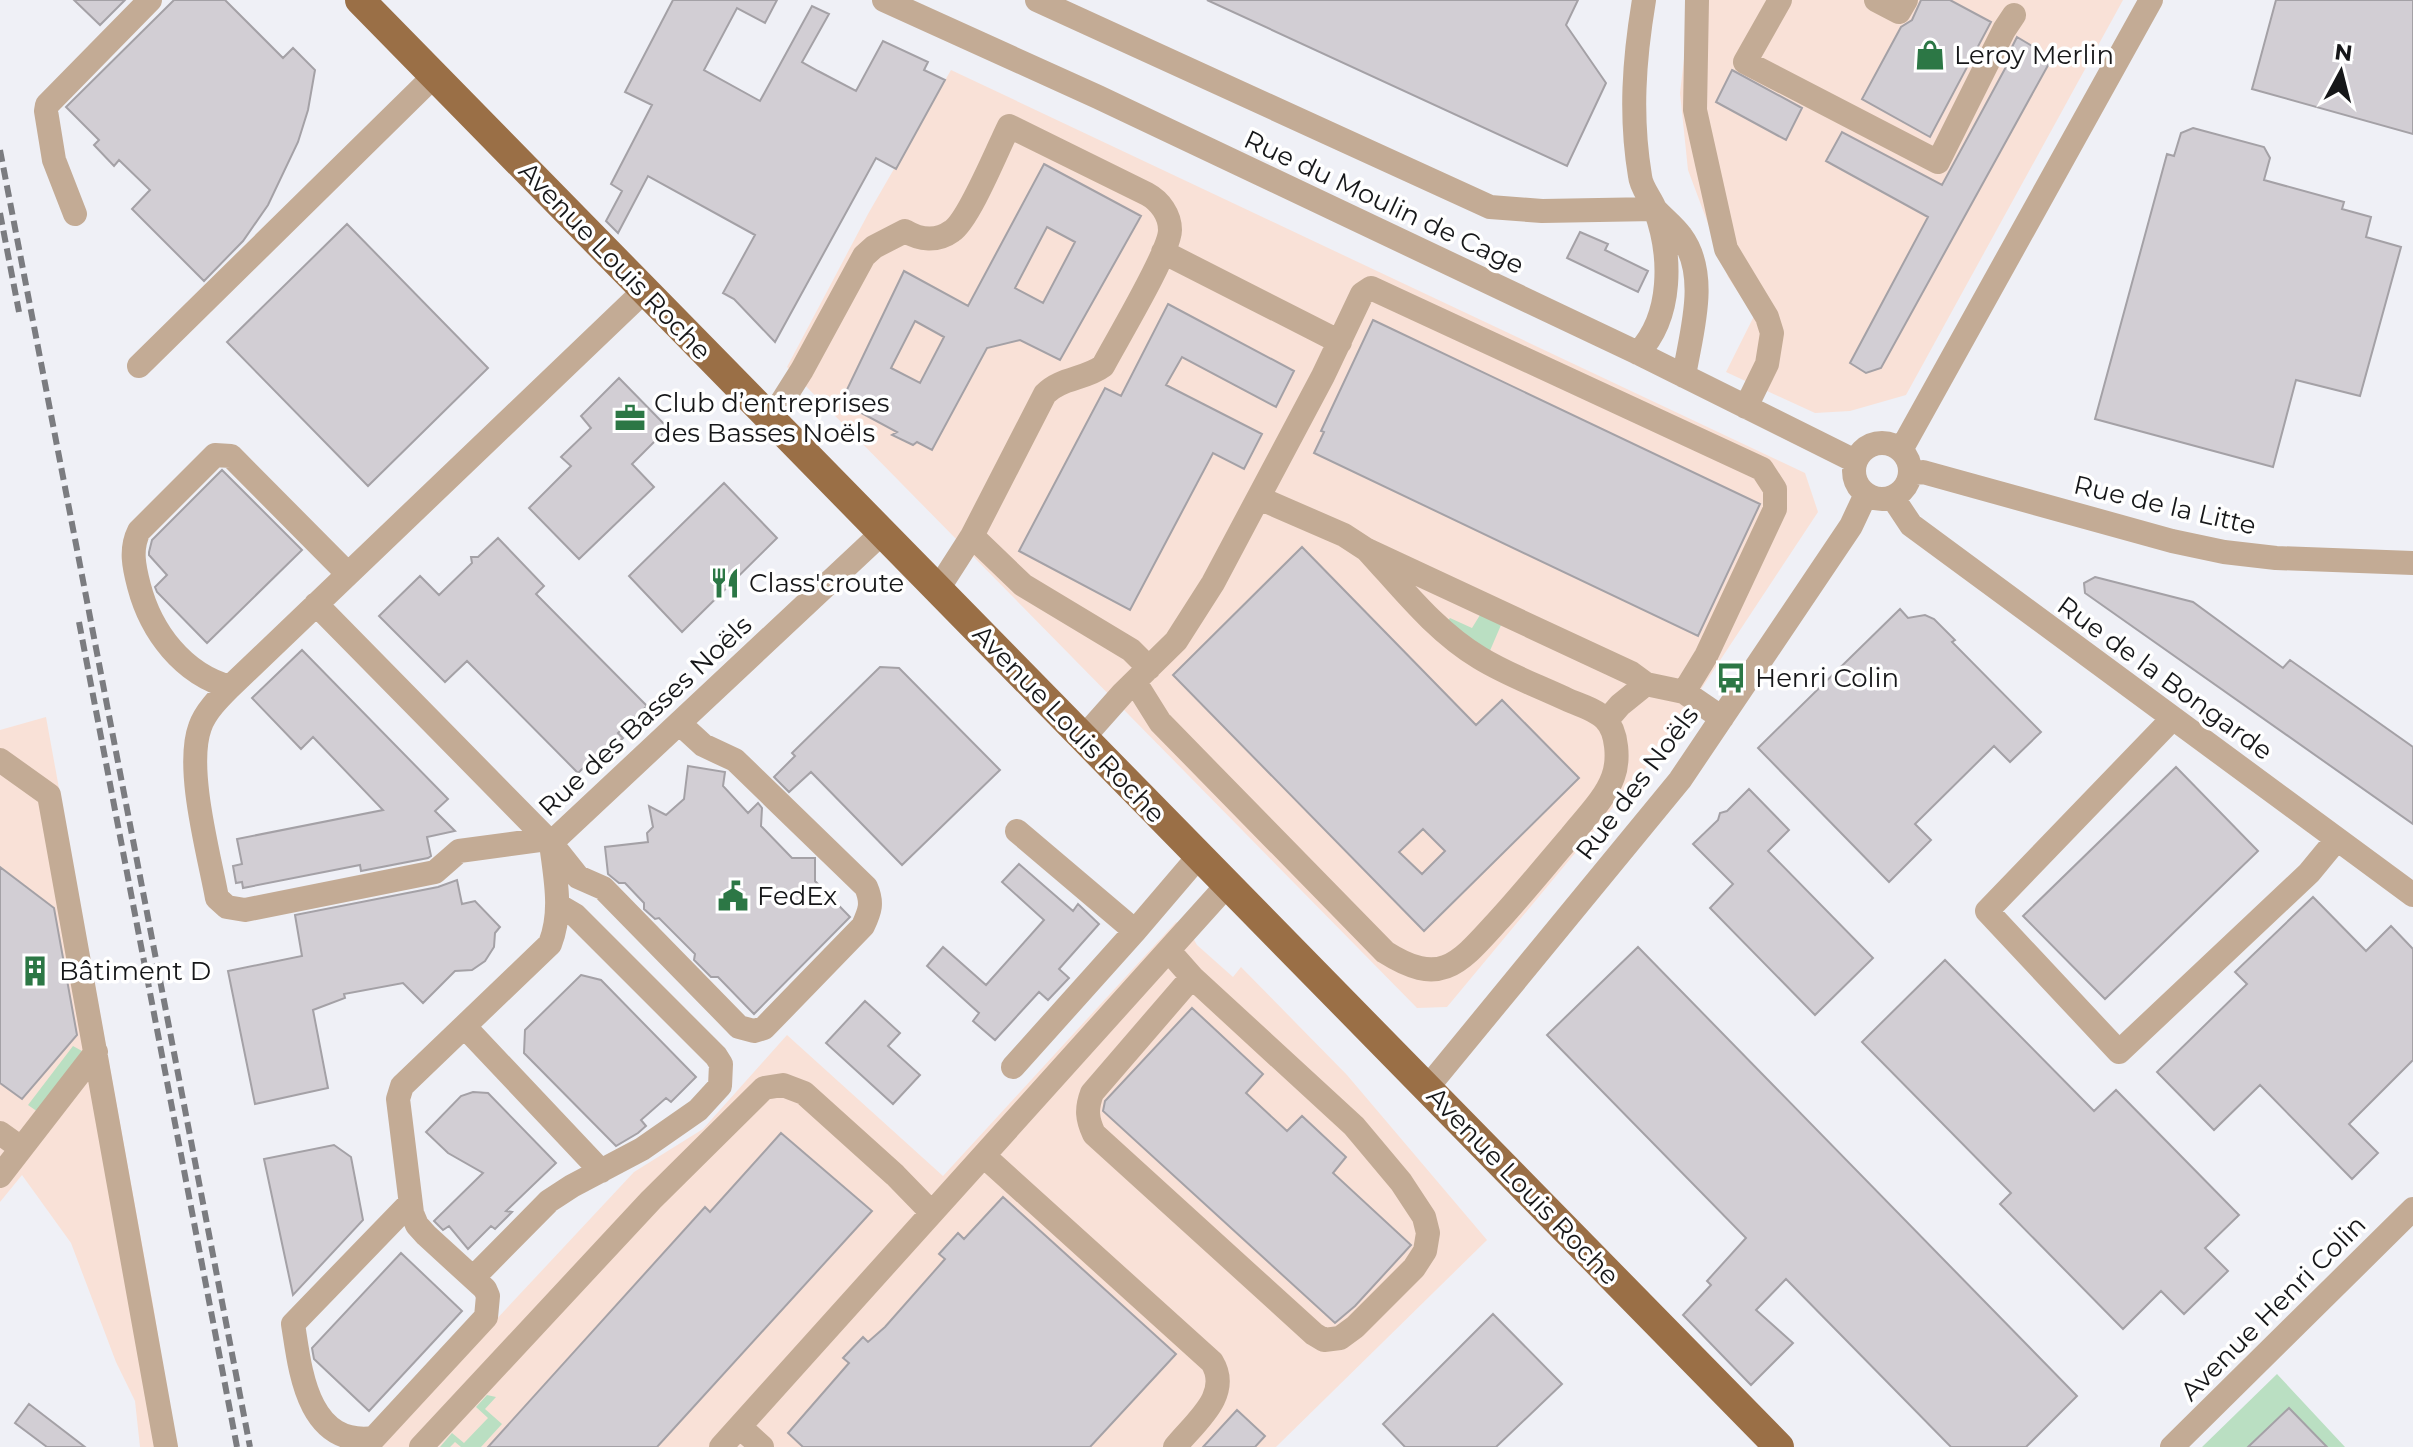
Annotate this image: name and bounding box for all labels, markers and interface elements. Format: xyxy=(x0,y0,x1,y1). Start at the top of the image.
north arrow xyxy=(2301,32,2381,112)
shop icon: Leroy Merlin xyxy=(1913,38,1947,72)
text: N xyxy=(2333,38,2354,67)
place label: Leroy Merlin xyxy=(1954,39,2114,71)
street label: Rue du Moulin de Cage xyxy=(1239,123,1529,281)
street label: Avenue Louis Roche xyxy=(512,155,718,367)
place label: Club d’entreprises des Basses Noëls xyxy=(654,387,889,449)
office icon: Club d’entreprises des Basses Noëls xyxy=(613,401,647,435)
street label: Rue de la Litte xyxy=(2071,468,2259,542)
restaurant icon: Class'croute xyxy=(708,566,742,600)
place label: Class'croute xyxy=(749,567,904,599)
street label: Rue de la Bongarde xyxy=(2051,589,2279,767)
street label: Rue des Basses Noëls xyxy=(532,609,758,823)
street label: Avenue Louis Roche xyxy=(966,618,1172,830)
bus stop icon: Henri Colin xyxy=(1714,661,1748,695)
place label: Henri Colin xyxy=(1755,662,1899,694)
street label: Rue des Noëls xyxy=(1569,700,1705,866)
public building icon: FedEx xyxy=(716,879,750,913)
place label: FedEx xyxy=(757,880,837,912)
building icon: Bâtiment D xyxy=(18,954,52,988)
place label: Bâtiment D xyxy=(59,955,211,987)
street label: Avenue Louis Roche xyxy=(1420,1080,1626,1292)
street label: Avenue Henri Colin xyxy=(2174,1209,2372,1407)

